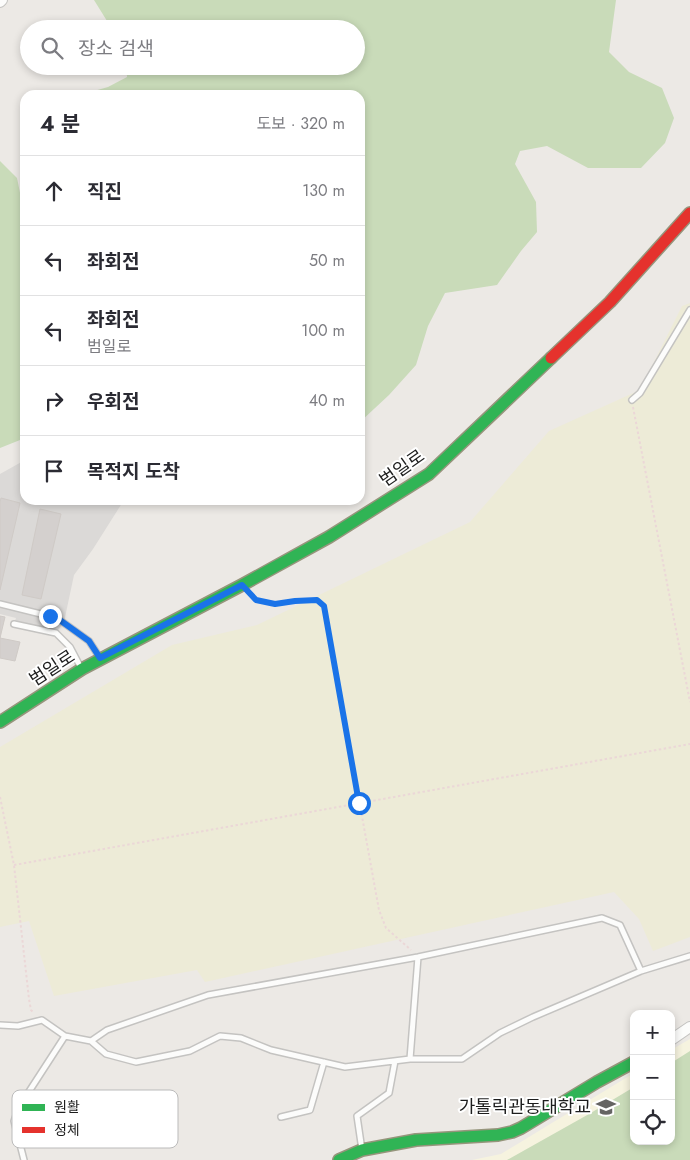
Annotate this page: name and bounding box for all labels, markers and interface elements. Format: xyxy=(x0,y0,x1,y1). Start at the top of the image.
search box xyxy=(20,20,365,75)
icon: search xyxy=(38,34,66,62)
text: 장소 검색 xyxy=(78,35,154,62)
text: 4 분 xyxy=(40,109,80,139)
text: 도보 · 320 m xyxy=(256,112,345,135)
icon: ahead xyxy=(40,177,68,205)
text: 직진 xyxy=(87,178,122,205)
text: 130 m xyxy=(302,179,345,202)
icon: left xyxy=(40,247,68,275)
text: 좌회전 xyxy=(87,248,139,275)
text: 50 m xyxy=(309,249,345,272)
text: 좌회전 xyxy=(87,306,139,333)
icon: left xyxy=(40,317,68,345)
text: 100 m xyxy=(301,319,345,342)
text: 범일로 xyxy=(87,335,131,358)
icon: right xyxy=(40,387,68,415)
text: 우회전 xyxy=(87,388,139,415)
text: 40 m xyxy=(309,389,345,412)
street label: 범일로 xyxy=(374,443,430,493)
icon: arrive xyxy=(40,457,68,485)
text: 목적지 도착 xyxy=(87,458,180,485)
route end xyxy=(39,605,62,628)
street label: 범일로 xyxy=(24,644,80,692)
route start xyxy=(348,792,371,815)
map controls xyxy=(630,1010,675,1145)
button: + xyxy=(630,1010,675,1055)
button: − xyxy=(630,1055,675,1100)
legend xyxy=(12,1090,178,1148)
place label: 가톨릭관동대학교 xyxy=(459,1094,591,1120)
school or university icon: 가톨릭관동대학교 xyxy=(595,1096,617,1118)
text: 원활 xyxy=(54,1097,80,1117)
button: locate xyxy=(630,1100,675,1145)
text: 정체 xyxy=(54,1120,80,1140)

